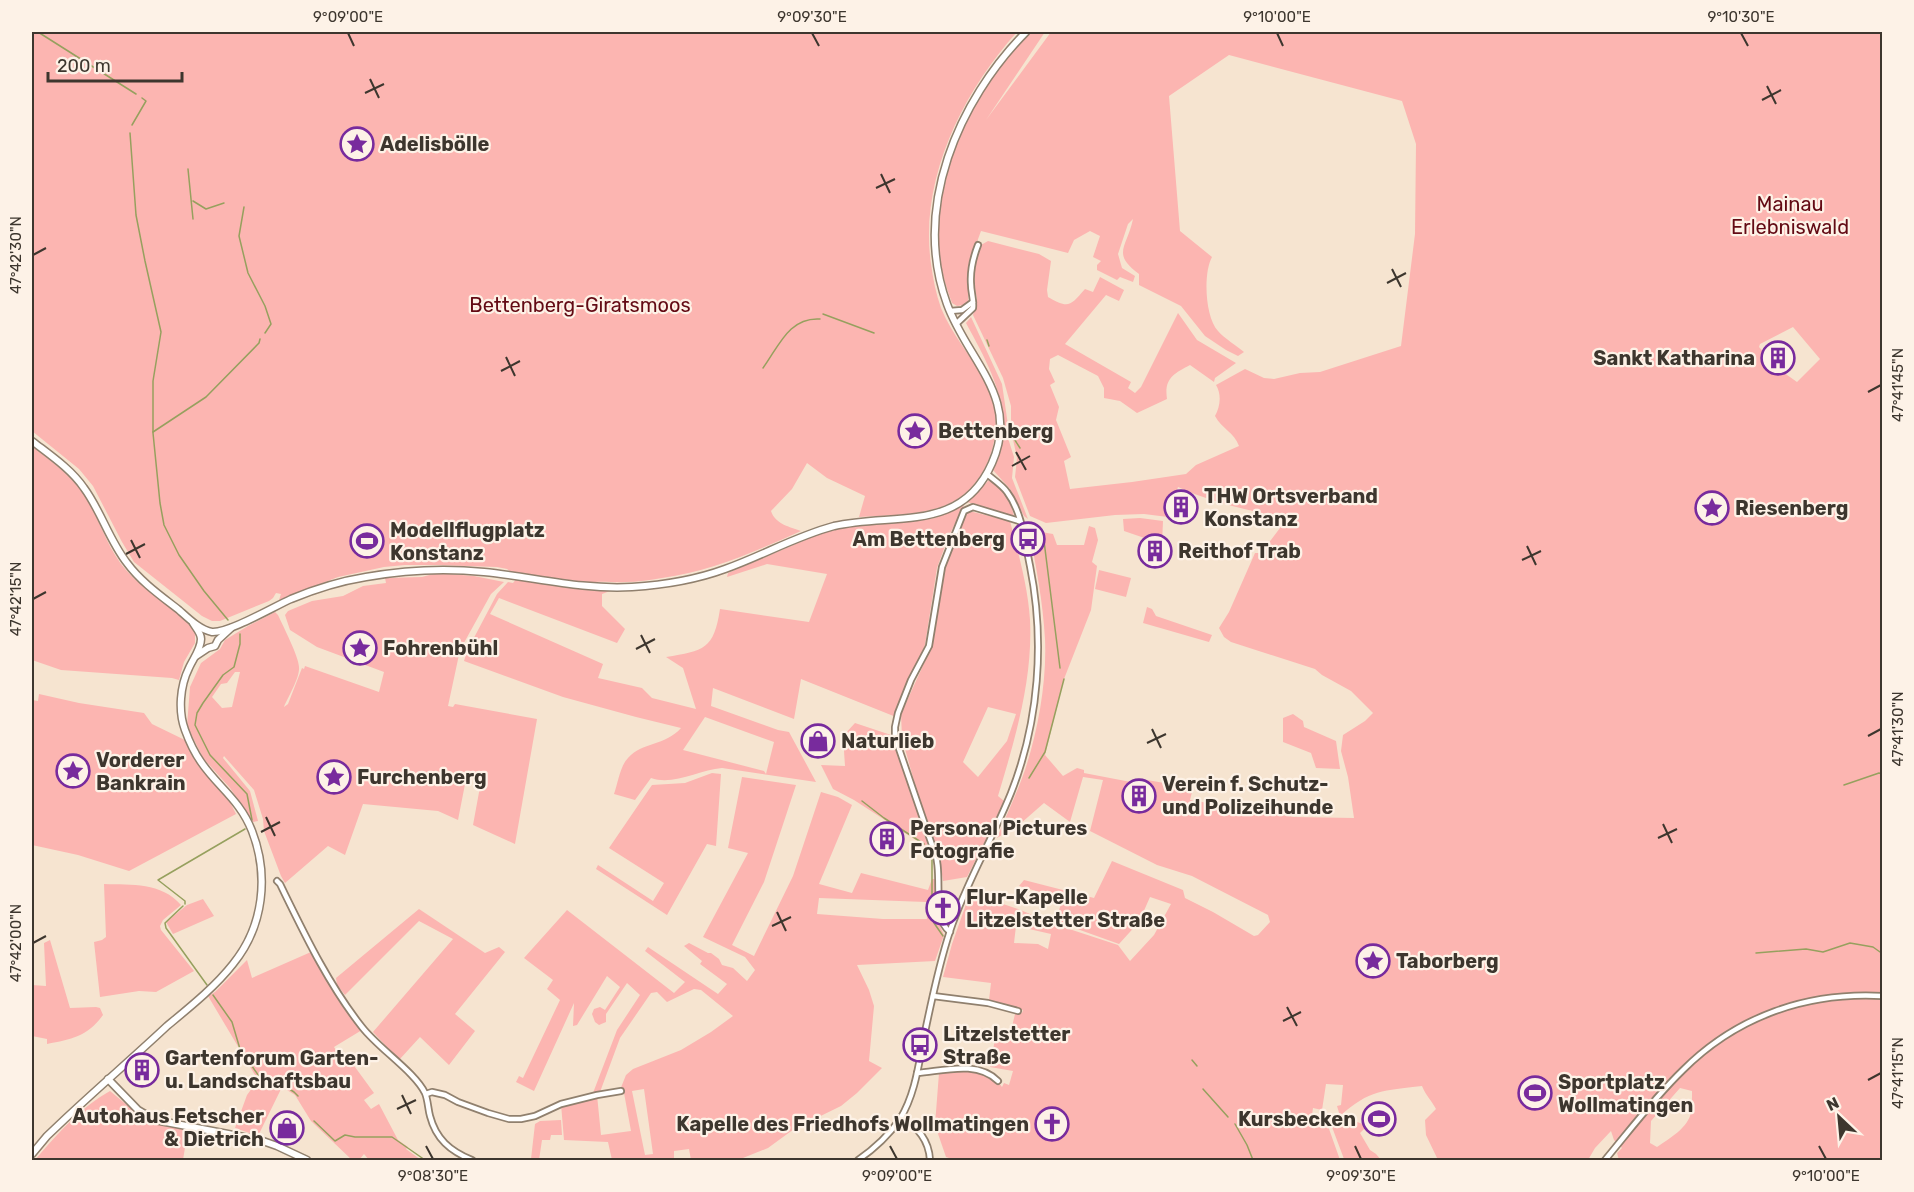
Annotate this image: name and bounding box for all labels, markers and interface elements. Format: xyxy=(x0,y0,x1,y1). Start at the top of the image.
text: 9°09'00"E xyxy=(313,8,383,26)
text: 9°09'30"E xyxy=(777,8,847,26)
text: 9°10'00"E xyxy=(1243,8,1311,26)
text: 9°10'30"E xyxy=(1707,8,1775,26)
scale bar xyxy=(48,45,182,83)
text: 200 m xyxy=(57,55,111,77)
place icon: Adelisbölle xyxy=(339,126,375,162)
place label: Adelisbölle xyxy=(380,132,489,156)
park label: Mainau Erlebniswald xyxy=(1731,192,1849,239)
text: 47°42'30"N xyxy=(7,216,25,294)
park label: Bettenberg-Giratsmoos xyxy=(469,293,691,317)
building icon: Sankt Katharina xyxy=(1760,340,1796,376)
place label: Sankt Katharina xyxy=(1593,346,1755,370)
text: 47°41'45"N xyxy=(1889,348,1907,422)
place icon: Bettenberg xyxy=(897,413,933,449)
place label: Bettenberg xyxy=(938,419,1054,443)
place label: THW Ortsverband Konstanz xyxy=(1204,484,1378,531)
building icon: THW Ortsverband Konstanz xyxy=(1163,489,1199,525)
place icon: Riesenberg xyxy=(1694,490,1730,526)
place label: Riesenberg xyxy=(1735,496,1848,520)
place label: Modellflugplatz Konstanz xyxy=(390,518,545,565)
bus stop icon: Am Bettenberg xyxy=(1010,521,1046,557)
sports icon: Modellflugplatz Konstanz xyxy=(349,523,385,559)
place label: Am Bettenberg xyxy=(853,527,1005,551)
building icon: Reithof Trab xyxy=(1137,533,1173,569)
place label: Reithof Trab xyxy=(1178,539,1301,563)
text: 47°42'15"N xyxy=(7,562,25,636)
place icon: Fohrenbühl xyxy=(342,630,378,666)
place label: Fohrenbühl xyxy=(383,636,498,660)
text: 47°41'30"N xyxy=(1889,691,1907,767)
shop icon: Naturlieb xyxy=(800,723,836,759)
place label: Naturlieb xyxy=(841,729,934,753)
place label: Vorderer Bankrain xyxy=(96,748,186,795)
place icon: Vorderer Bankrain xyxy=(55,753,91,789)
place icon: Furchenberg xyxy=(316,759,352,795)
place label: Furchenberg xyxy=(357,765,487,789)
place label: Verein f. Schutz- und Polizeihunde xyxy=(1162,772,1333,819)
building icon: Verein f. Schutz- und Polizeihunde xyxy=(1121,778,1157,814)
place label: Personal Pictures Fotografie xyxy=(910,816,1087,863)
building icon: Personal Pictures Fotografie xyxy=(869,821,905,857)
place label: Flur-Kapelle Litzelstetter Straße xyxy=(966,885,1165,932)
church icon: Flur-Kapelle Litzelstetter Straße xyxy=(925,890,961,926)
text: 47°42'00"N xyxy=(7,904,25,982)
place icon: Taborberg xyxy=(1355,943,1391,979)
place label: Taborberg xyxy=(1396,949,1499,973)
place label: Litzelstetter Straße xyxy=(943,1022,1070,1069)
bus stop icon: Litzelstetter Straße xyxy=(902,1027,938,1063)
text: 47°41'15"N xyxy=(1889,1037,1907,1109)
place label: Gartenforum Garten- u. Landschaftsbau xyxy=(165,1046,379,1093)
building icon: Gartenforum Garten- u. Landschaftsbau xyxy=(124,1052,160,1088)
place label: Sportplatz Wollmatingen xyxy=(1558,1070,1693,1117)
sports icon: Sportplatz Wollmatingen xyxy=(1517,1075,1553,1111)
north arrow xyxy=(1809,1087,1869,1147)
text: N xyxy=(1823,1093,1842,1115)
sports icon: Kursbecken xyxy=(1361,1101,1397,1137)
place label: Autohaus Fetscher & Dietrich xyxy=(72,1104,264,1151)
church icon: Kapelle des Friedhofs Wollmatingen xyxy=(1034,1106,1070,1142)
place label: Kursbecken xyxy=(1238,1107,1356,1131)
shop icon: Autohaus Fetscher & Dietrich xyxy=(269,1110,305,1146)
place label: Kapelle des Friedhofs Wollmatingen xyxy=(676,1112,1029,1136)
text: 9°08'30"E xyxy=(398,1167,468,1185)
text: 9°09'00"E xyxy=(862,1167,932,1185)
text: 9°09'30"E xyxy=(1326,1167,1396,1185)
text: 9°10'00"E xyxy=(1792,1167,1860,1185)

